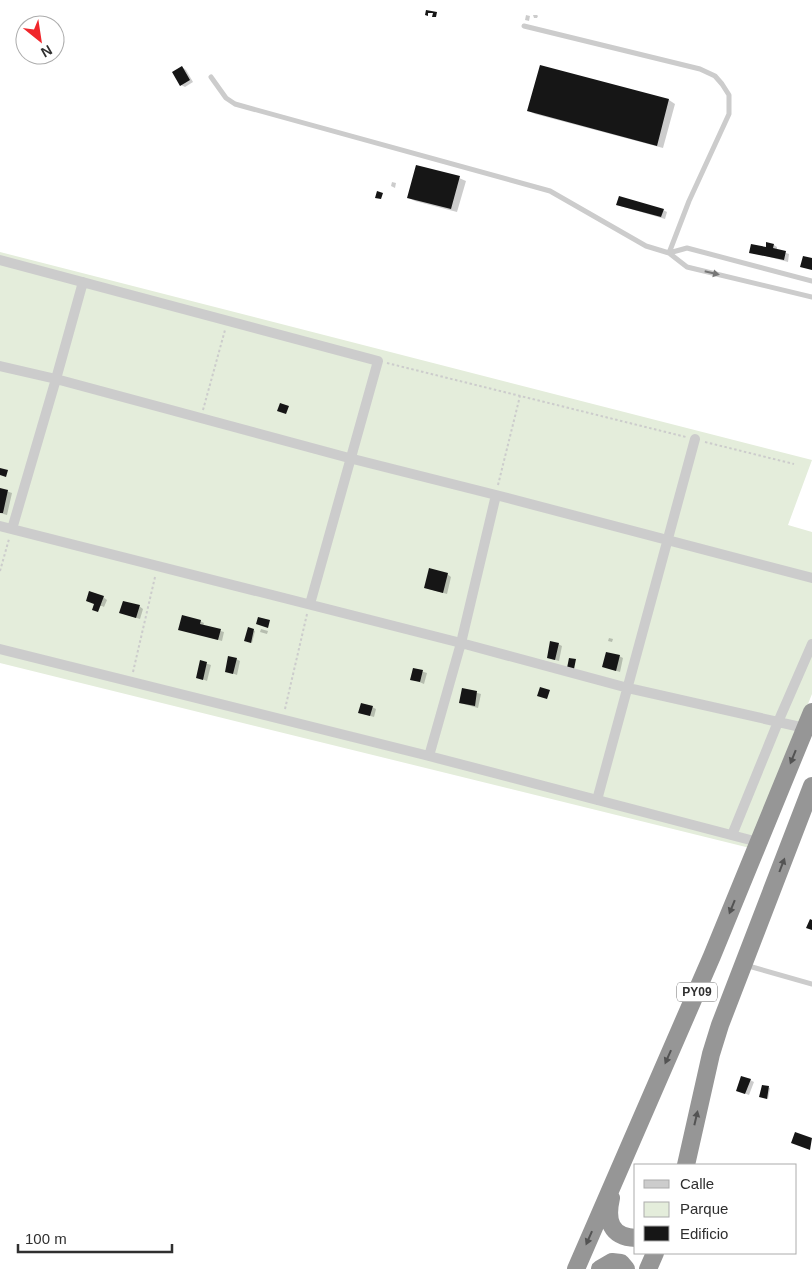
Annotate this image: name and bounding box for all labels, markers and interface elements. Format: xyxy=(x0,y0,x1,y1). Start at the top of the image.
north arrow xyxy=(15,15,65,65)
text: N xyxy=(38,42,55,61)
one-way arrow xyxy=(705,269,720,277)
one-way arrow xyxy=(789,750,797,764)
one-way arrow xyxy=(779,857,786,872)
one-way arrow xyxy=(728,900,736,915)
road number: PY09 xyxy=(677,982,717,1002)
one-way arrow xyxy=(664,1050,672,1064)
one-way arrow xyxy=(692,1110,700,1125)
legend xyxy=(634,1164,797,1254)
text: Calle xyxy=(680,1175,714,1192)
text: Parque xyxy=(680,1200,728,1217)
scale bar xyxy=(18,1222,171,1254)
text: Edificio xyxy=(680,1225,728,1242)
text: 100 m xyxy=(25,1230,67,1247)
one-way arrow xyxy=(585,1231,593,1245)

